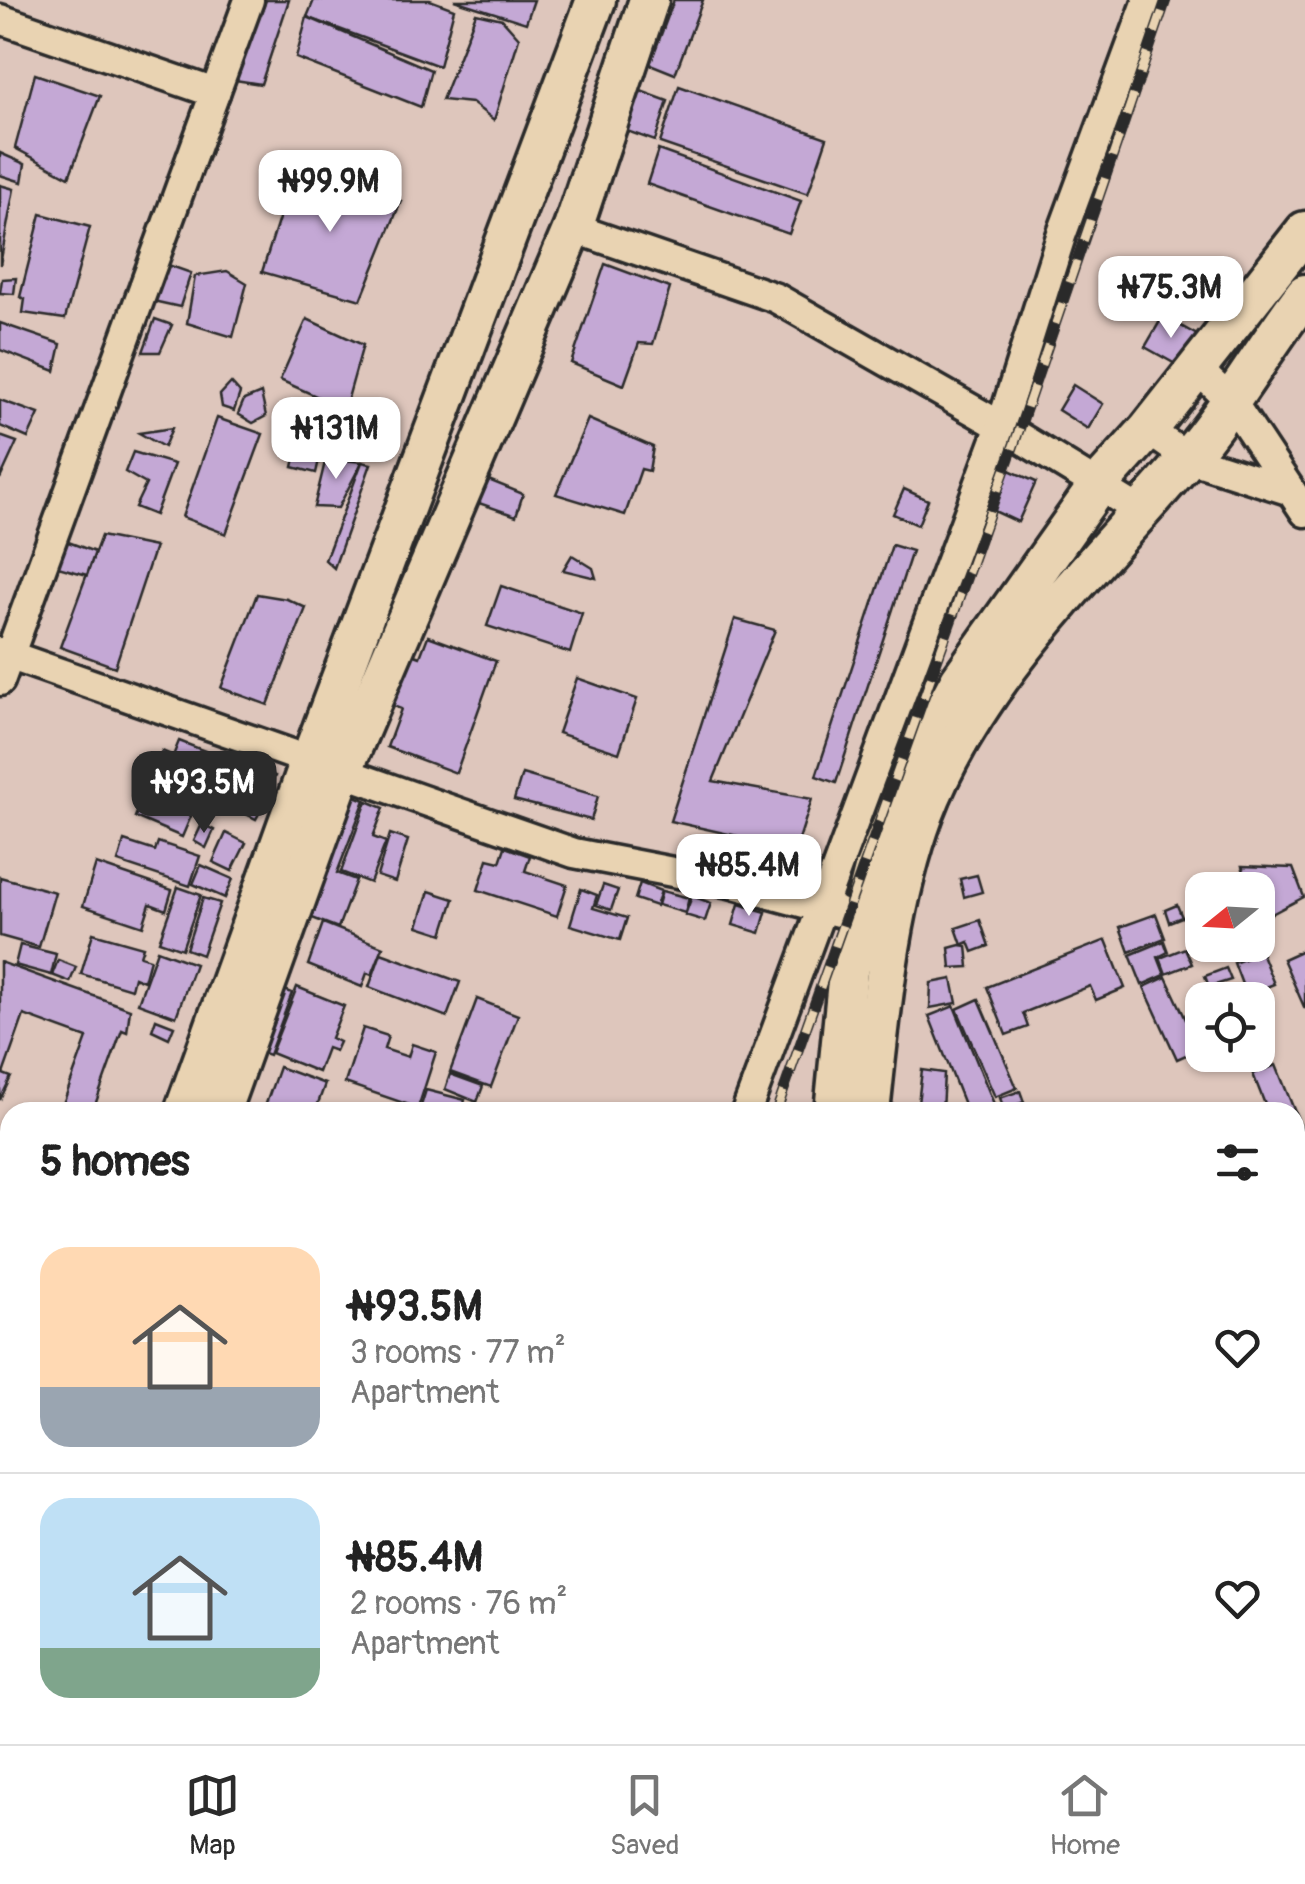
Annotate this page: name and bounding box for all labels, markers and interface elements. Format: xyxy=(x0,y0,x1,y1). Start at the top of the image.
pin: ₦99.9M xyxy=(249,150,411,235)
text: ₦99.9M xyxy=(281,162,379,202)
pin: ₦75.3M xyxy=(1090,256,1252,341)
text: ₦75.3M xyxy=(1120,268,1222,308)
pin: ₦131M xyxy=(266,397,406,482)
text: ₦131M xyxy=(293,409,379,449)
pin: ₦93.5M xyxy=(123,751,285,836)
text: ₦93.5M xyxy=(154,763,254,803)
pin: ₦85.4M xyxy=(668,834,830,919)
text: ₦85.4M xyxy=(698,846,800,886)
north arrow xyxy=(1185,872,1275,962)
map controls xyxy=(1185,872,1275,1072)
button: locate xyxy=(1185,982,1275,1072)
icon: filters xyxy=(1210,1135,1265,1190)
text: 5 homes xyxy=(40,1136,190,1188)
text: ₦93.5M xyxy=(350,1281,482,1333)
icon: home xyxy=(120,1287,240,1407)
icon: heart xyxy=(1210,1320,1265,1375)
text: 3 rooms · 77 m² xyxy=(350,1333,566,1373)
text: Apartment xyxy=(350,1373,499,1413)
text: ₦85.4M xyxy=(350,1532,483,1584)
icon: home xyxy=(120,1538,240,1658)
icon: heart xyxy=(1210,1571,1265,1626)
text: 2 rooms · 76 m² xyxy=(350,1584,567,1624)
text: Apartment xyxy=(350,1624,499,1664)
tab: Map xyxy=(185,1768,240,1863)
tab: Saved xyxy=(610,1768,679,1863)
tab: Home xyxy=(1049,1768,1120,1863)

